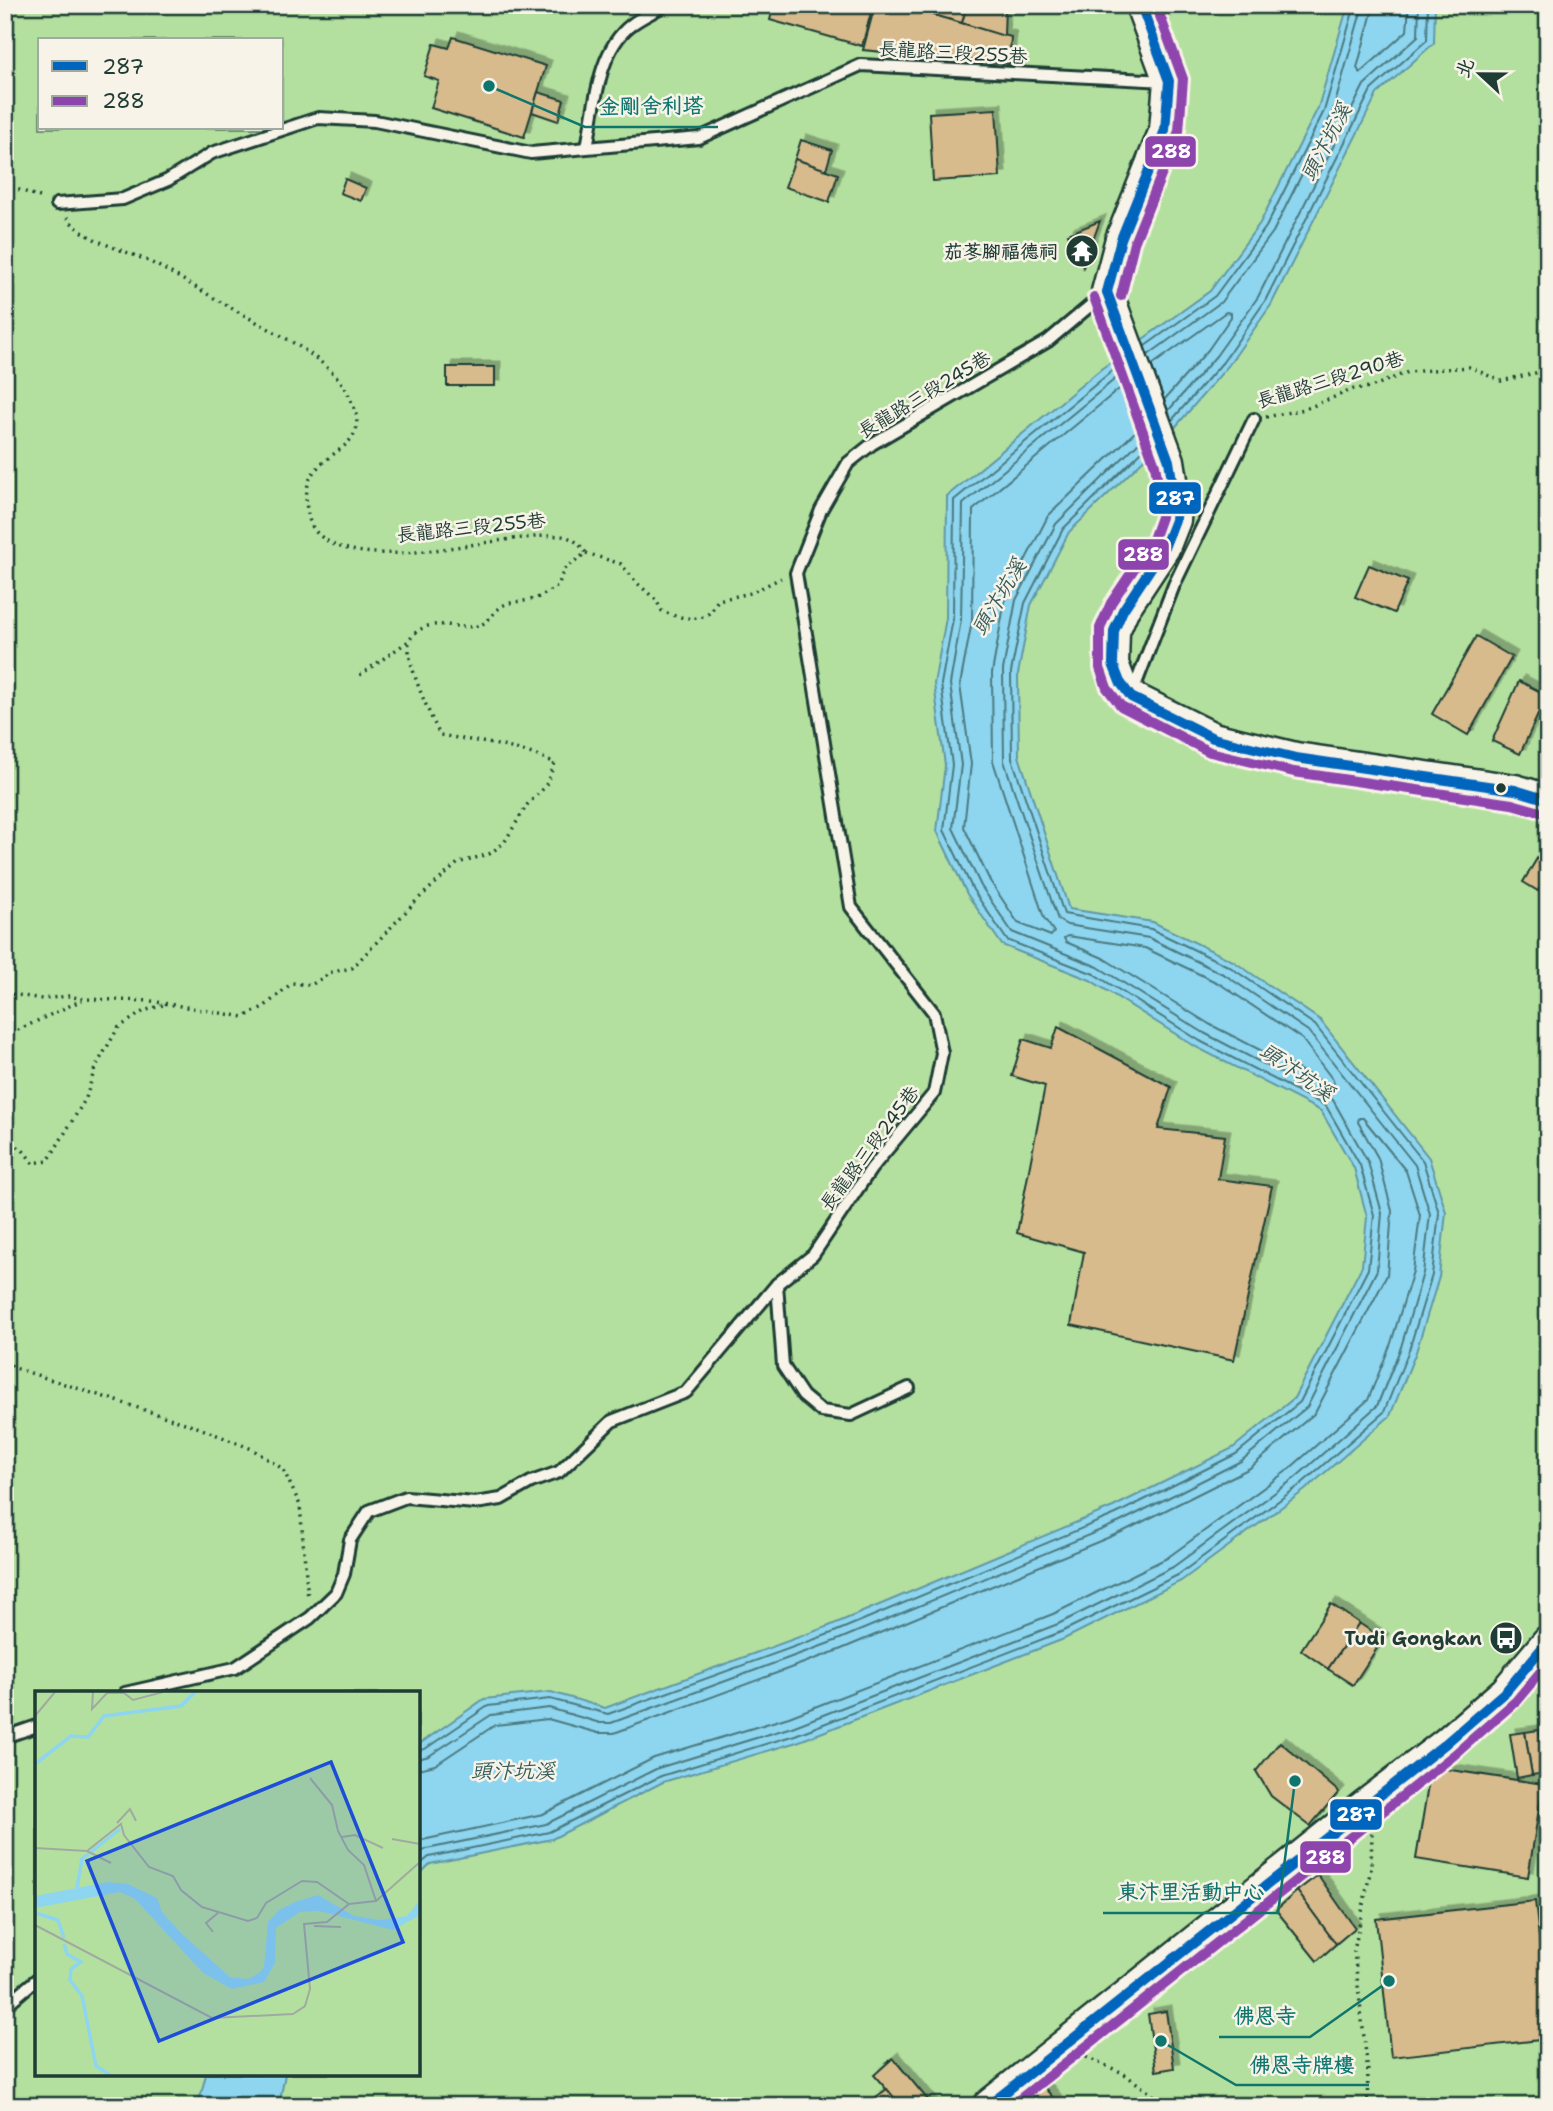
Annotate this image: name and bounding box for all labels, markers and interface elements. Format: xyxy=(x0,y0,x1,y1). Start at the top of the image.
street label: 長龍路三段255巷 xyxy=(878,36,1028,69)
legend xyxy=(38,38,284,130)
north arrow xyxy=(1444,38,1514,108)
text: 287 xyxy=(102,53,144,81)
text: 北 xyxy=(1450,54,1480,81)
callout: 金剛舍利塔 xyxy=(585,85,718,127)
text: 288 xyxy=(102,87,145,115)
text: 金剛舍利塔 xyxy=(599,92,704,120)
water label: 頭汴坑溪 xyxy=(1294,97,1359,186)
line badge: 288 xyxy=(1144,135,1197,168)
text: 288 xyxy=(1151,139,1191,164)
temple icon: 茄苳腳福德祠 xyxy=(1063,232,1101,270)
place label: 茄苳腳福德祠 xyxy=(944,239,1058,264)
street label: 長龍路三段245巷 xyxy=(853,345,995,444)
street label: 長龍路三段290巷 xyxy=(1254,345,1407,414)
line badge: 287 xyxy=(1148,481,1202,515)
text: 287 xyxy=(1155,486,1195,511)
street label: 長龍路三段255巷 xyxy=(395,507,547,548)
line badge: 288 xyxy=(1117,538,1170,571)
text: 288 xyxy=(1123,542,1163,567)
water label: 頭汴坑溪 xyxy=(965,553,1033,640)
unlabelled marker xyxy=(1494,781,1508,795)
water label: 頭汴坑溪 xyxy=(1255,1036,1340,1108)
street label: 長龍路三段245巷 xyxy=(814,1081,925,1216)
bus stop icon: Tudi Gongkan xyxy=(1487,1619,1525,1657)
place label: Tudi Gongkan xyxy=(1344,1626,1482,1651)
inset map xyxy=(35,1691,420,2076)
water label: 頭汴坑溪 xyxy=(471,1757,556,1785)
line badge: 287 xyxy=(1329,1798,1383,1831)
text: 287 xyxy=(1336,1802,1376,1827)
line badge: 288 xyxy=(1299,1840,1352,1874)
text: 288 xyxy=(1305,1845,1345,1870)
callout: 東汴里活動中心 xyxy=(1103,1871,1278,1913)
text: 東汴里活動中心 xyxy=(1118,1878,1265,1906)
callout: 佛恩寺 xyxy=(1219,1995,1310,2037)
text: 佛恩寺 xyxy=(1234,2002,1297,2030)
callout: 佛恩寺牌樓 xyxy=(1236,2043,1369,2085)
text: 佛恩寺牌樓 xyxy=(1250,2051,1355,2079)

